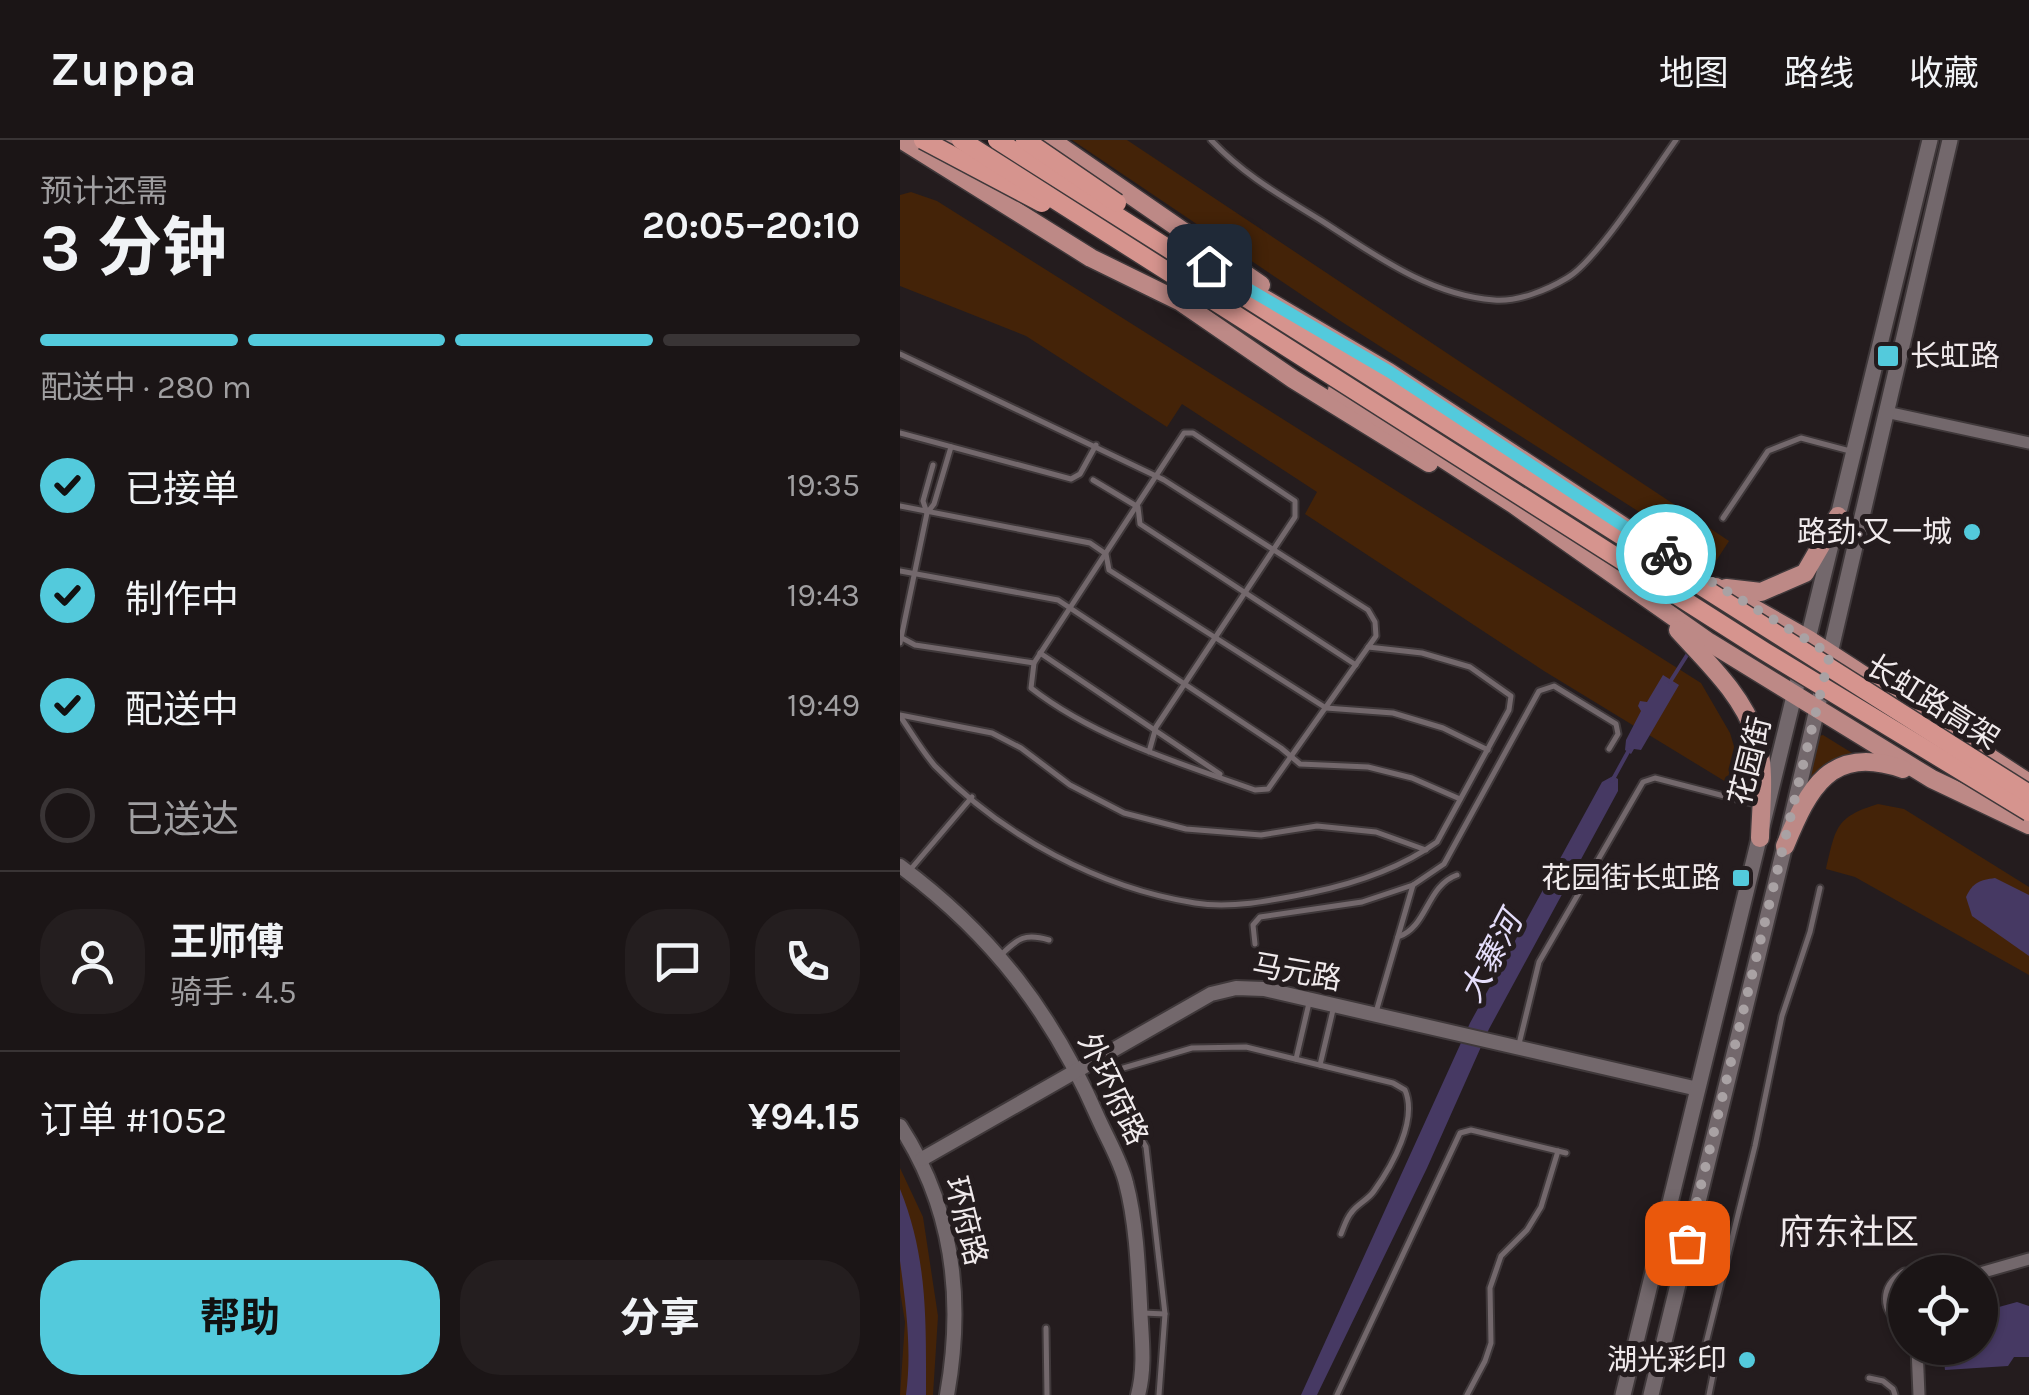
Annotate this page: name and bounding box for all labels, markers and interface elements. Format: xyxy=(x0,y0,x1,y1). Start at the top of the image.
text: Zuppa xyxy=(50,41,197,97)
text: 地图 xyxy=(1659,53,1729,94)
text: 路线 xyxy=(1784,53,1854,94)
text: 收藏 xyxy=(1909,53,1979,94)
text: 预计还需 xyxy=(40,173,168,210)
text: 20:05–20:10 xyxy=(642,203,860,248)
text: 3 分钟 xyxy=(40,210,227,286)
pin xyxy=(1167,224,1252,309)
icon: home xyxy=(1182,239,1237,294)
place label: 长虹路 xyxy=(1910,338,2000,374)
marker: 长虹路 xyxy=(1875,343,1901,369)
text: 配送中 · 280 m xyxy=(40,369,252,406)
icon: check xyxy=(40,458,95,513)
text: 已接单 xyxy=(125,467,239,512)
text: 19:35 xyxy=(787,467,860,504)
courier xyxy=(1616,504,1716,604)
place label: 路劲·又一城 xyxy=(1797,514,1952,550)
marker: 路劲·又一城 xyxy=(1961,521,1983,543)
icon: bike xyxy=(1639,527,1694,582)
icon: check xyxy=(40,568,95,623)
text: 制作中 xyxy=(125,577,239,622)
text: 19:43 xyxy=(787,577,860,614)
street label: 长虹路高架 xyxy=(1860,647,2006,757)
icon: check xyxy=(40,678,95,733)
text: 配送中 xyxy=(125,687,239,732)
text: 19:49 xyxy=(787,687,860,724)
street label: 花园街 xyxy=(1722,713,1778,809)
text: 已送达 xyxy=(125,797,239,842)
place label: 花园街长虹路 xyxy=(1541,860,1721,896)
marker: 花园街长虹路 xyxy=(1730,867,1752,889)
water label: 大寨河 xyxy=(1452,901,1533,1008)
button: person xyxy=(40,909,145,1014)
button: chat xyxy=(625,909,730,1014)
button: phone xyxy=(755,909,860,1014)
text: 王师傅 xyxy=(170,920,284,965)
street label: 马元路 xyxy=(1250,946,1344,998)
text: 骑手 · 4.5 xyxy=(170,974,297,1011)
street label: 外环府路 xyxy=(1071,1027,1155,1151)
text: ¥94.15 xyxy=(748,1094,860,1139)
text: 订单 #1052 xyxy=(40,1098,227,1143)
street label: 环府路 xyxy=(938,1173,994,1269)
pin xyxy=(1645,1201,1730,1286)
district label: 府东社区 xyxy=(1779,1212,1919,1253)
icon: bag xyxy=(1660,1216,1715,1271)
map controls xyxy=(1888,1255,1998,1365)
button: locate xyxy=(1888,1255,1998,1365)
button: 帮助 xyxy=(40,1260,440,1375)
button: 分享 xyxy=(460,1260,860,1375)
place label: 湖光彩印 xyxy=(1607,1342,1727,1378)
marker: 湖光彩印 xyxy=(1736,1349,1758,1371)

